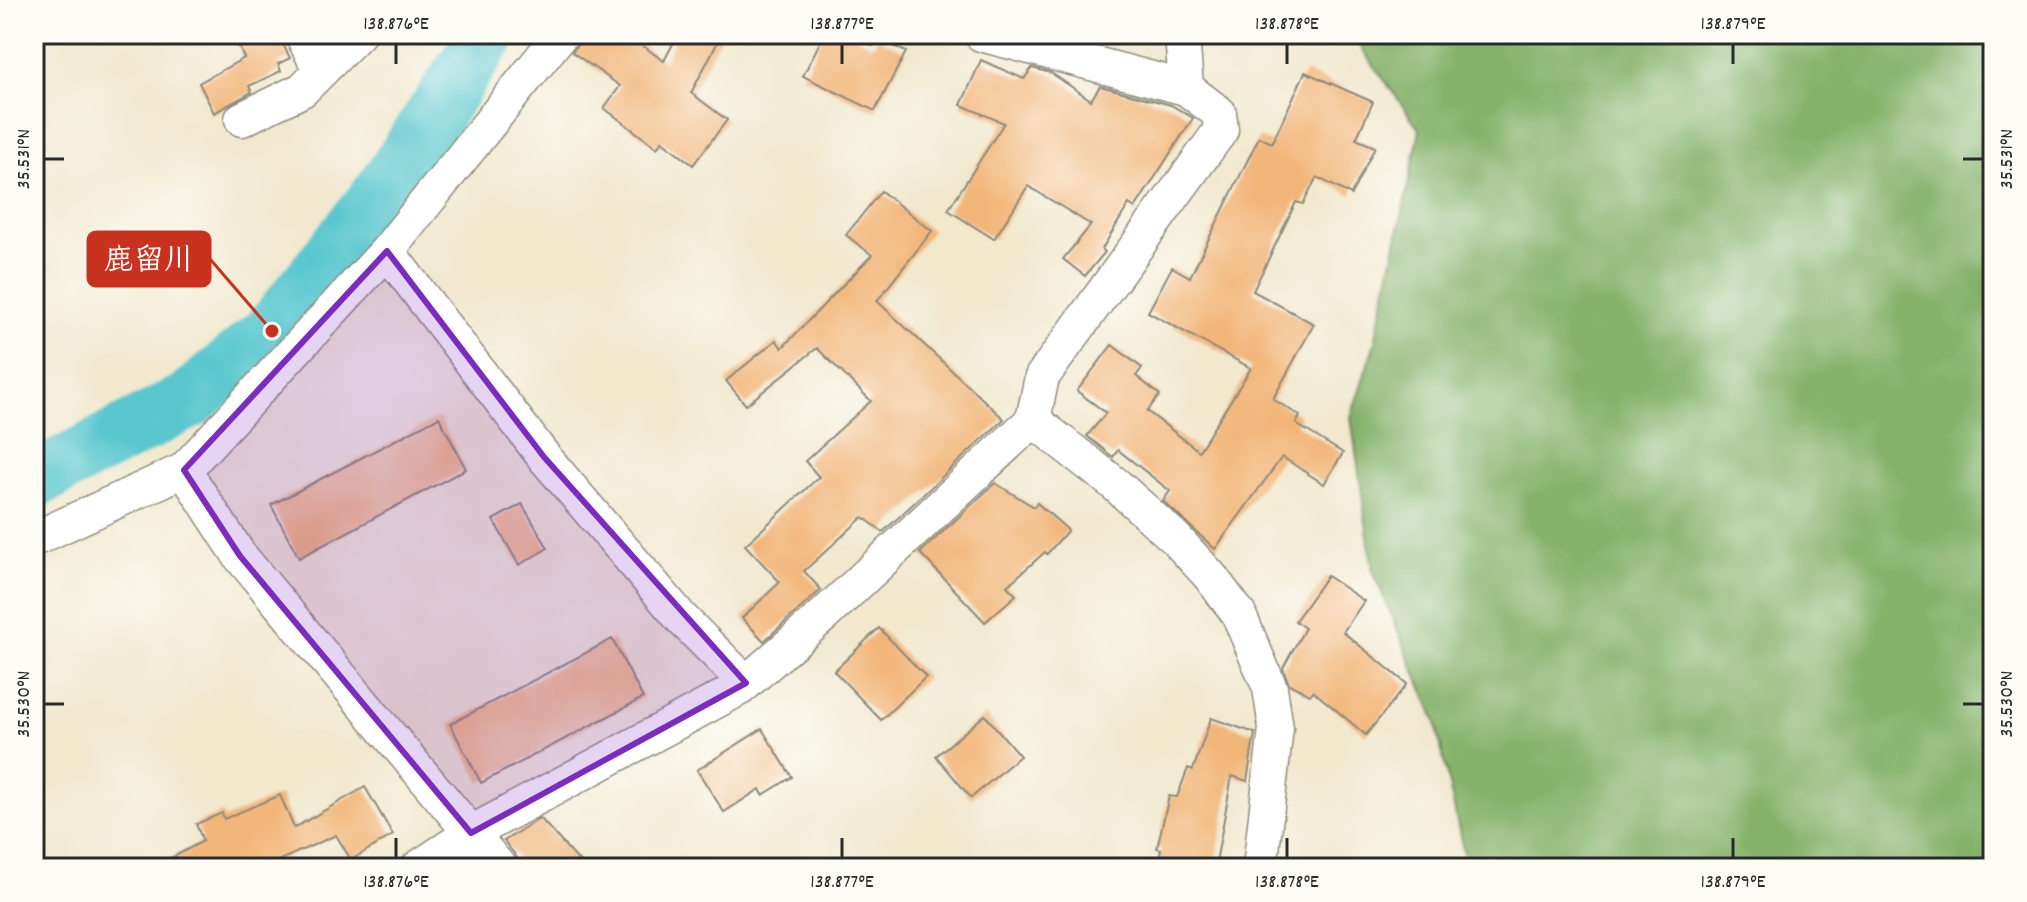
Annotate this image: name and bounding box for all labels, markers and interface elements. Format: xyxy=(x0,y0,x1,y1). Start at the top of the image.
text: 138.876°E xyxy=(363,11,429,39)
text: 138.877°E xyxy=(810,11,874,39)
text: 138.878°E xyxy=(1255,11,1319,39)
text: 138.879°E xyxy=(1701,11,1765,39)
text: 35.531°N xyxy=(11,129,39,189)
text: 35.531°N xyxy=(1994,129,2022,189)
callout: 鹿留川 xyxy=(88,232,210,286)
text: 鹿留川 xyxy=(104,242,194,285)
text: 35.530°N xyxy=(11,671,39,737)
text: 35.530°N xyxy=(1994,671,2022,737)
text: 138.876°E xyxy=(363,869,429,897)
text: 138.877°E xyxy=(810,869,874,897)
text: 138.878°E xyxy=(1255,869,1319,897)
text: 138.879°E xyxy=(1701,869,1765,897)

